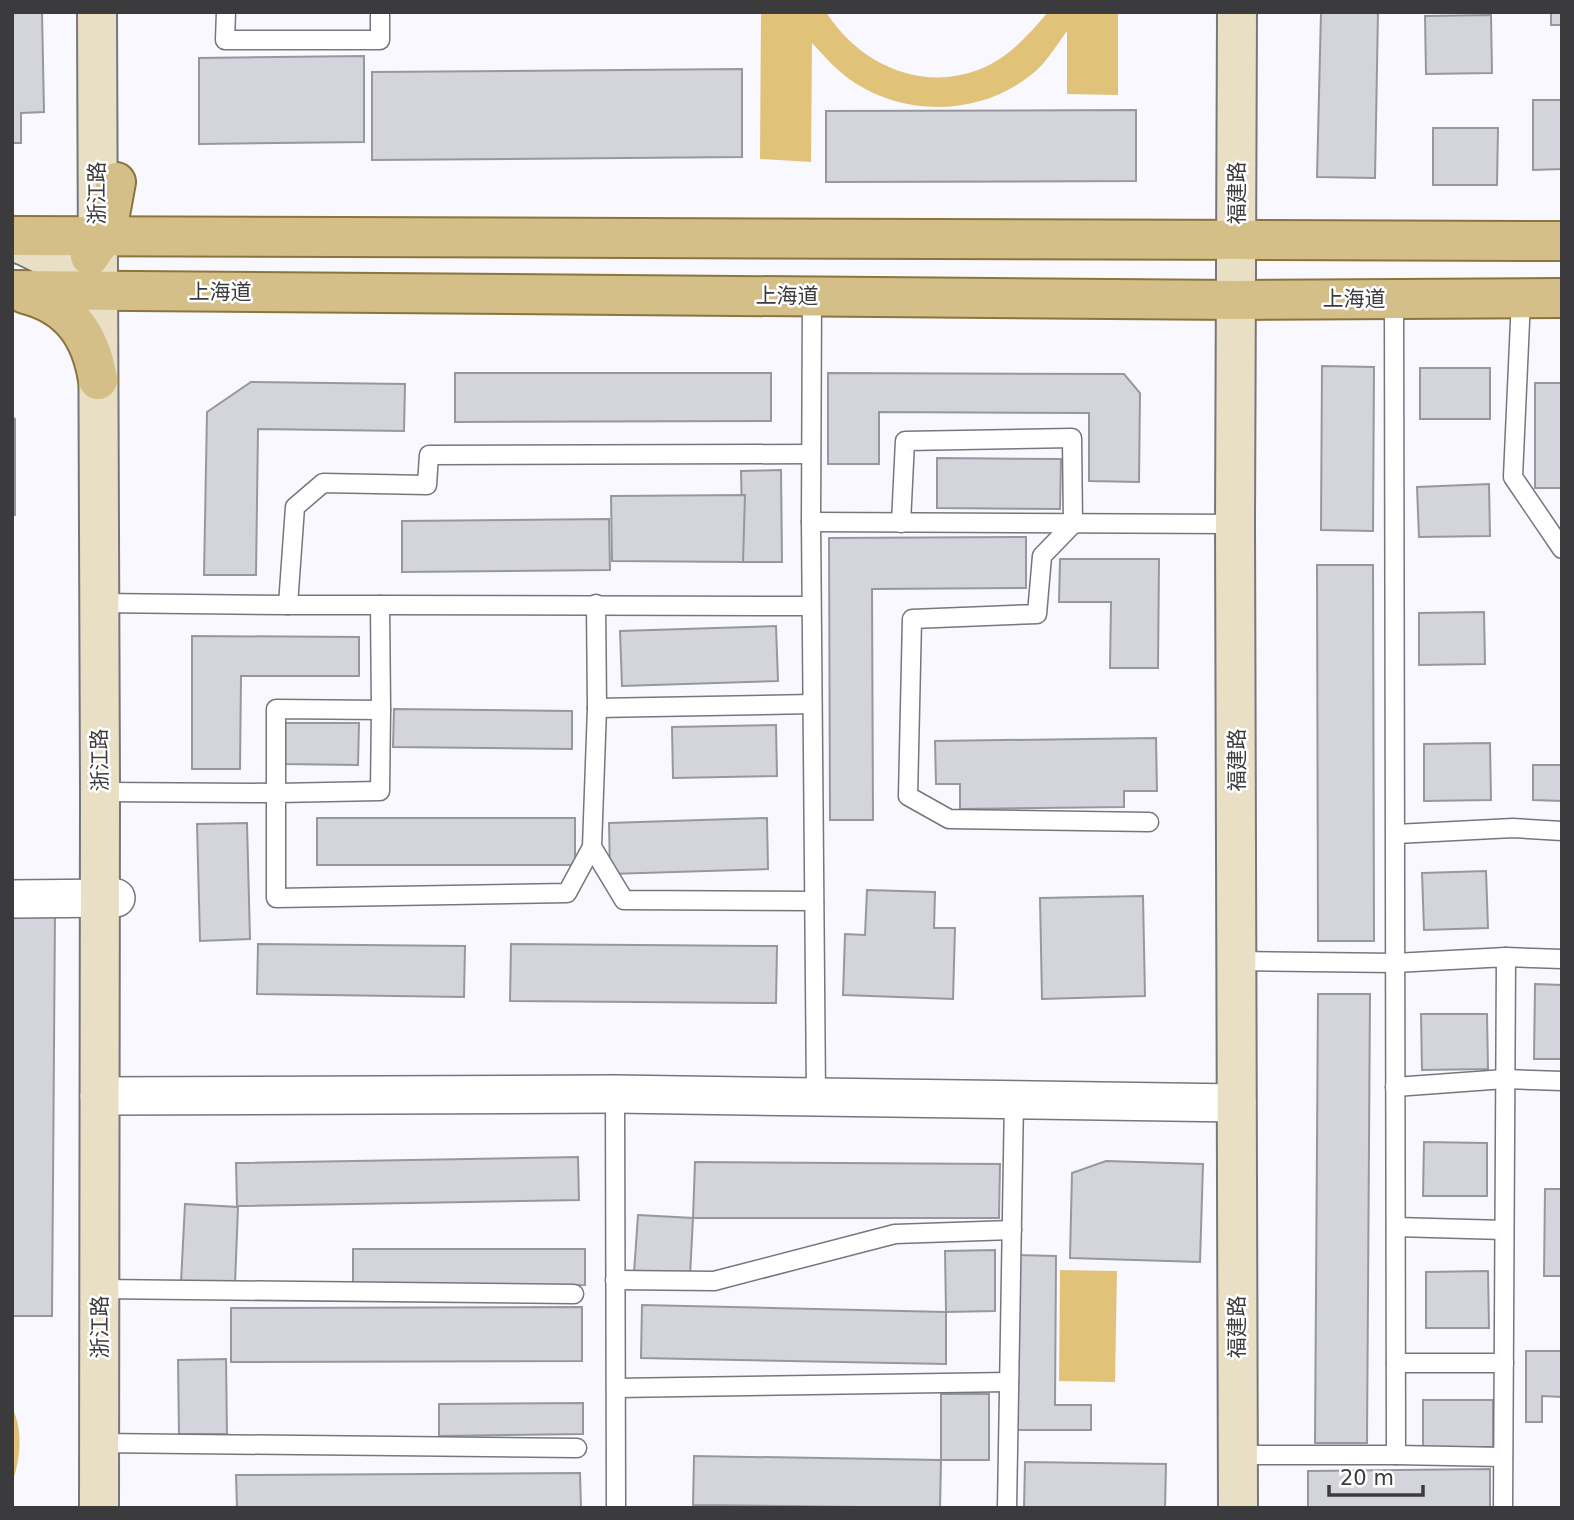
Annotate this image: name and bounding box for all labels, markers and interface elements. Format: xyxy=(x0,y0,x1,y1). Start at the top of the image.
street label: 浙江路 xyxy=(85,162,109,225)
street label: 福建路 xyxy=(1225,162,1249,225)
street label: 上海道 xyxy=(189,280,252,304)
street label: 上海道 xyxy=(756,284,819,308)
street label: 上海道 xyxy=(1323,287,1386,311)
street label: 浙江路 xyxy=(87,728,113,792)
street label: 福建路 xyxy=(1225,729,1249,792)
street label: 浙江路 xyxy=(88,1296,112,1359)
street label: 福建路 xyxy=(1225,1296,1249,1359)
scale bar xyxy=(1329,1454,1424,1498)
text: 20 m xyxy=(1340,1466,1394,1490)

